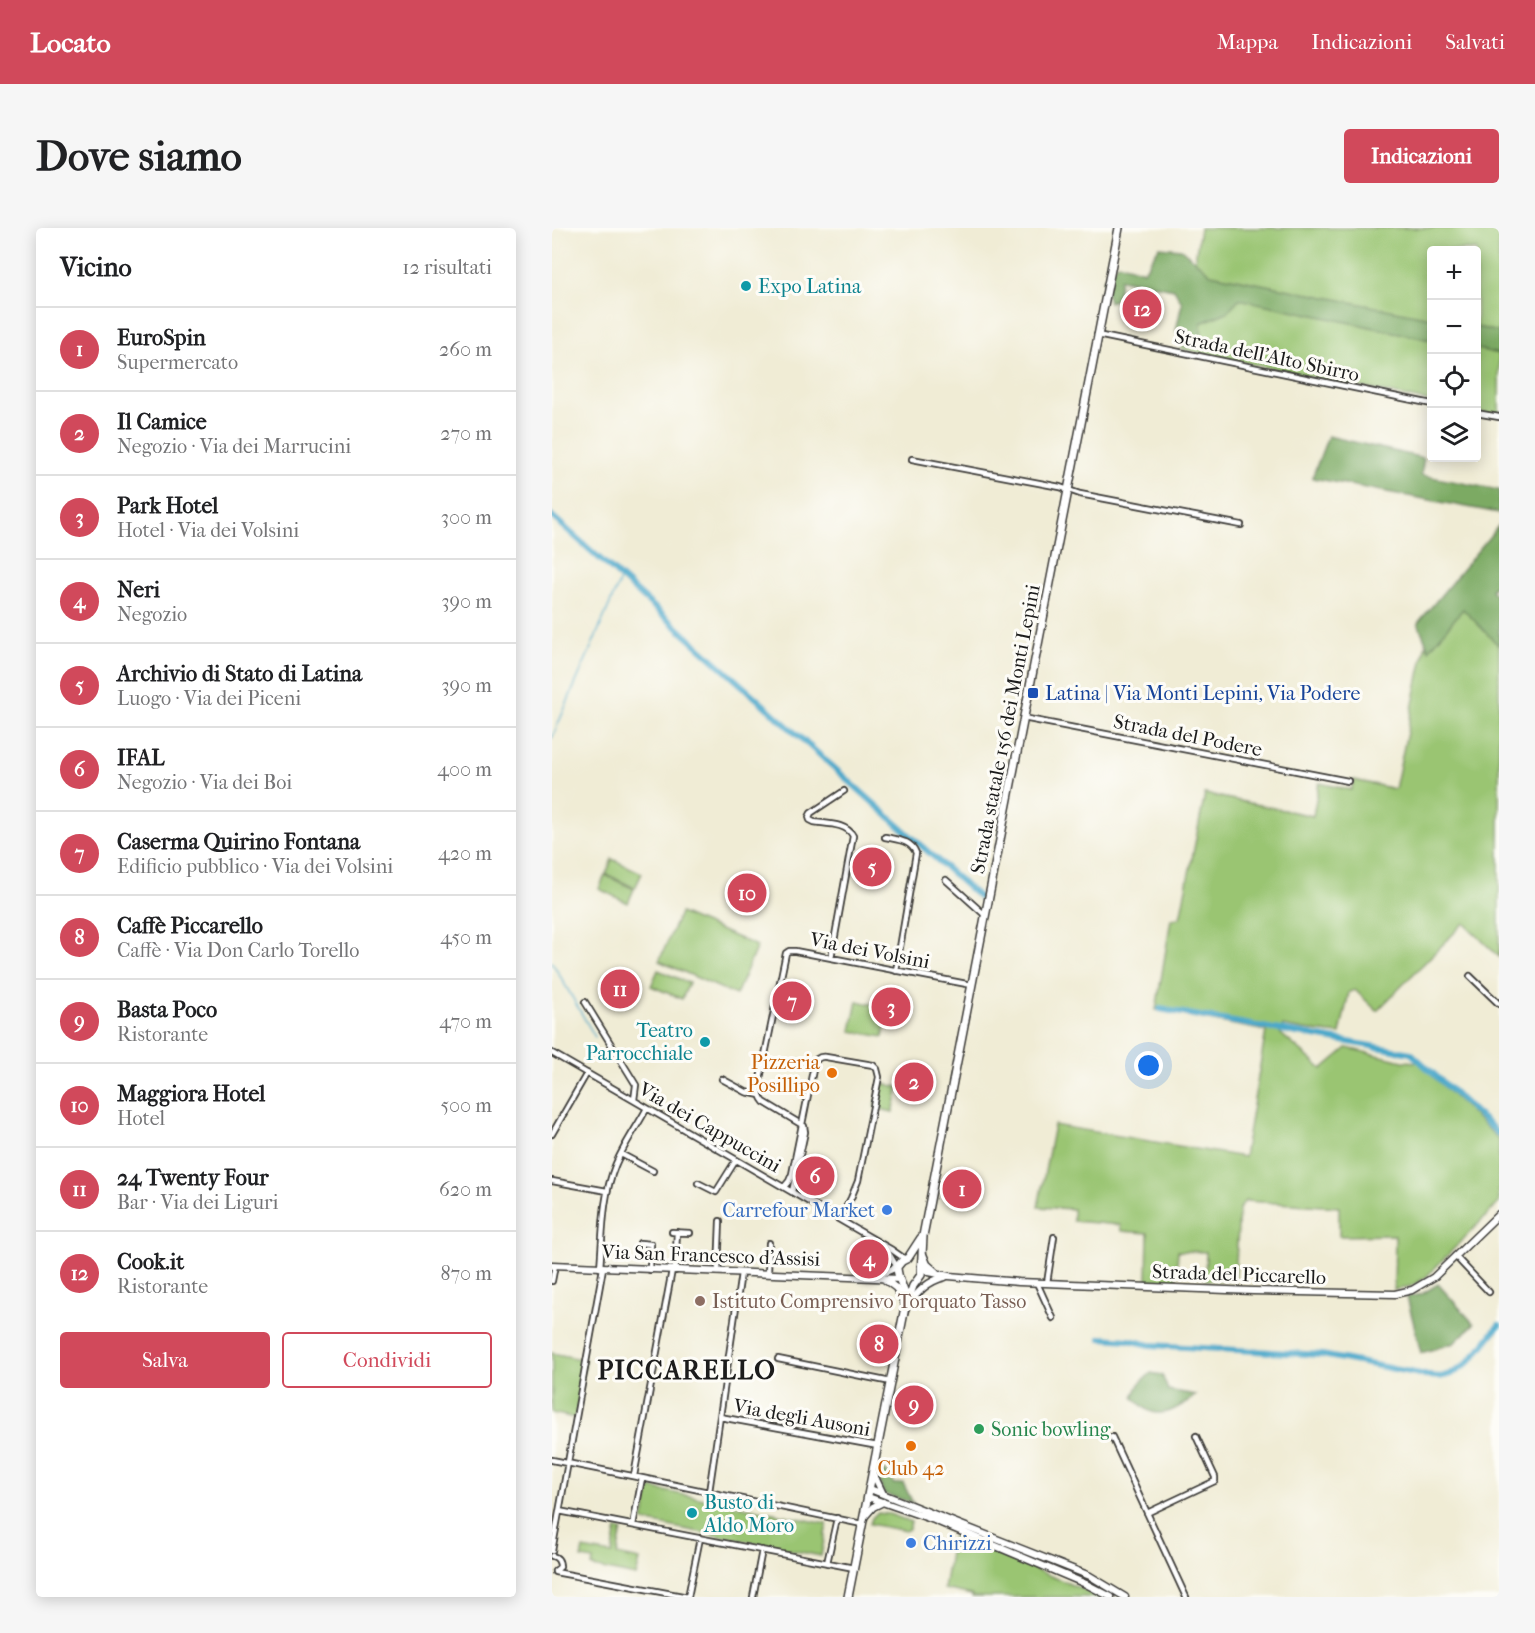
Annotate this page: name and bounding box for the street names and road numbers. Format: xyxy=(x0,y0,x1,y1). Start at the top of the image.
street label: Strada dell'Alto Sbirro xyxy=(1172,325,1361,386)
street label: Strada statale 156 dei Monti Lepini xyxy=(966,582,1045,876)
street label: Strada del Podere xyxy=(1112,710,1264,761)
street label: Via dei Volsini xyxy=(807,927,932,973)
street label: Via dei Cappuccini xyxy=(634,1077,785,1177)
street label: Via San Francesco d'Assisi xyxy=(600,1240,821,1271)
street label: Strada del Piccarello xyxy=(1152,1260,1326,1289)
street label: Via degli Ausoni xyxy=(731,1394,872,1441)

